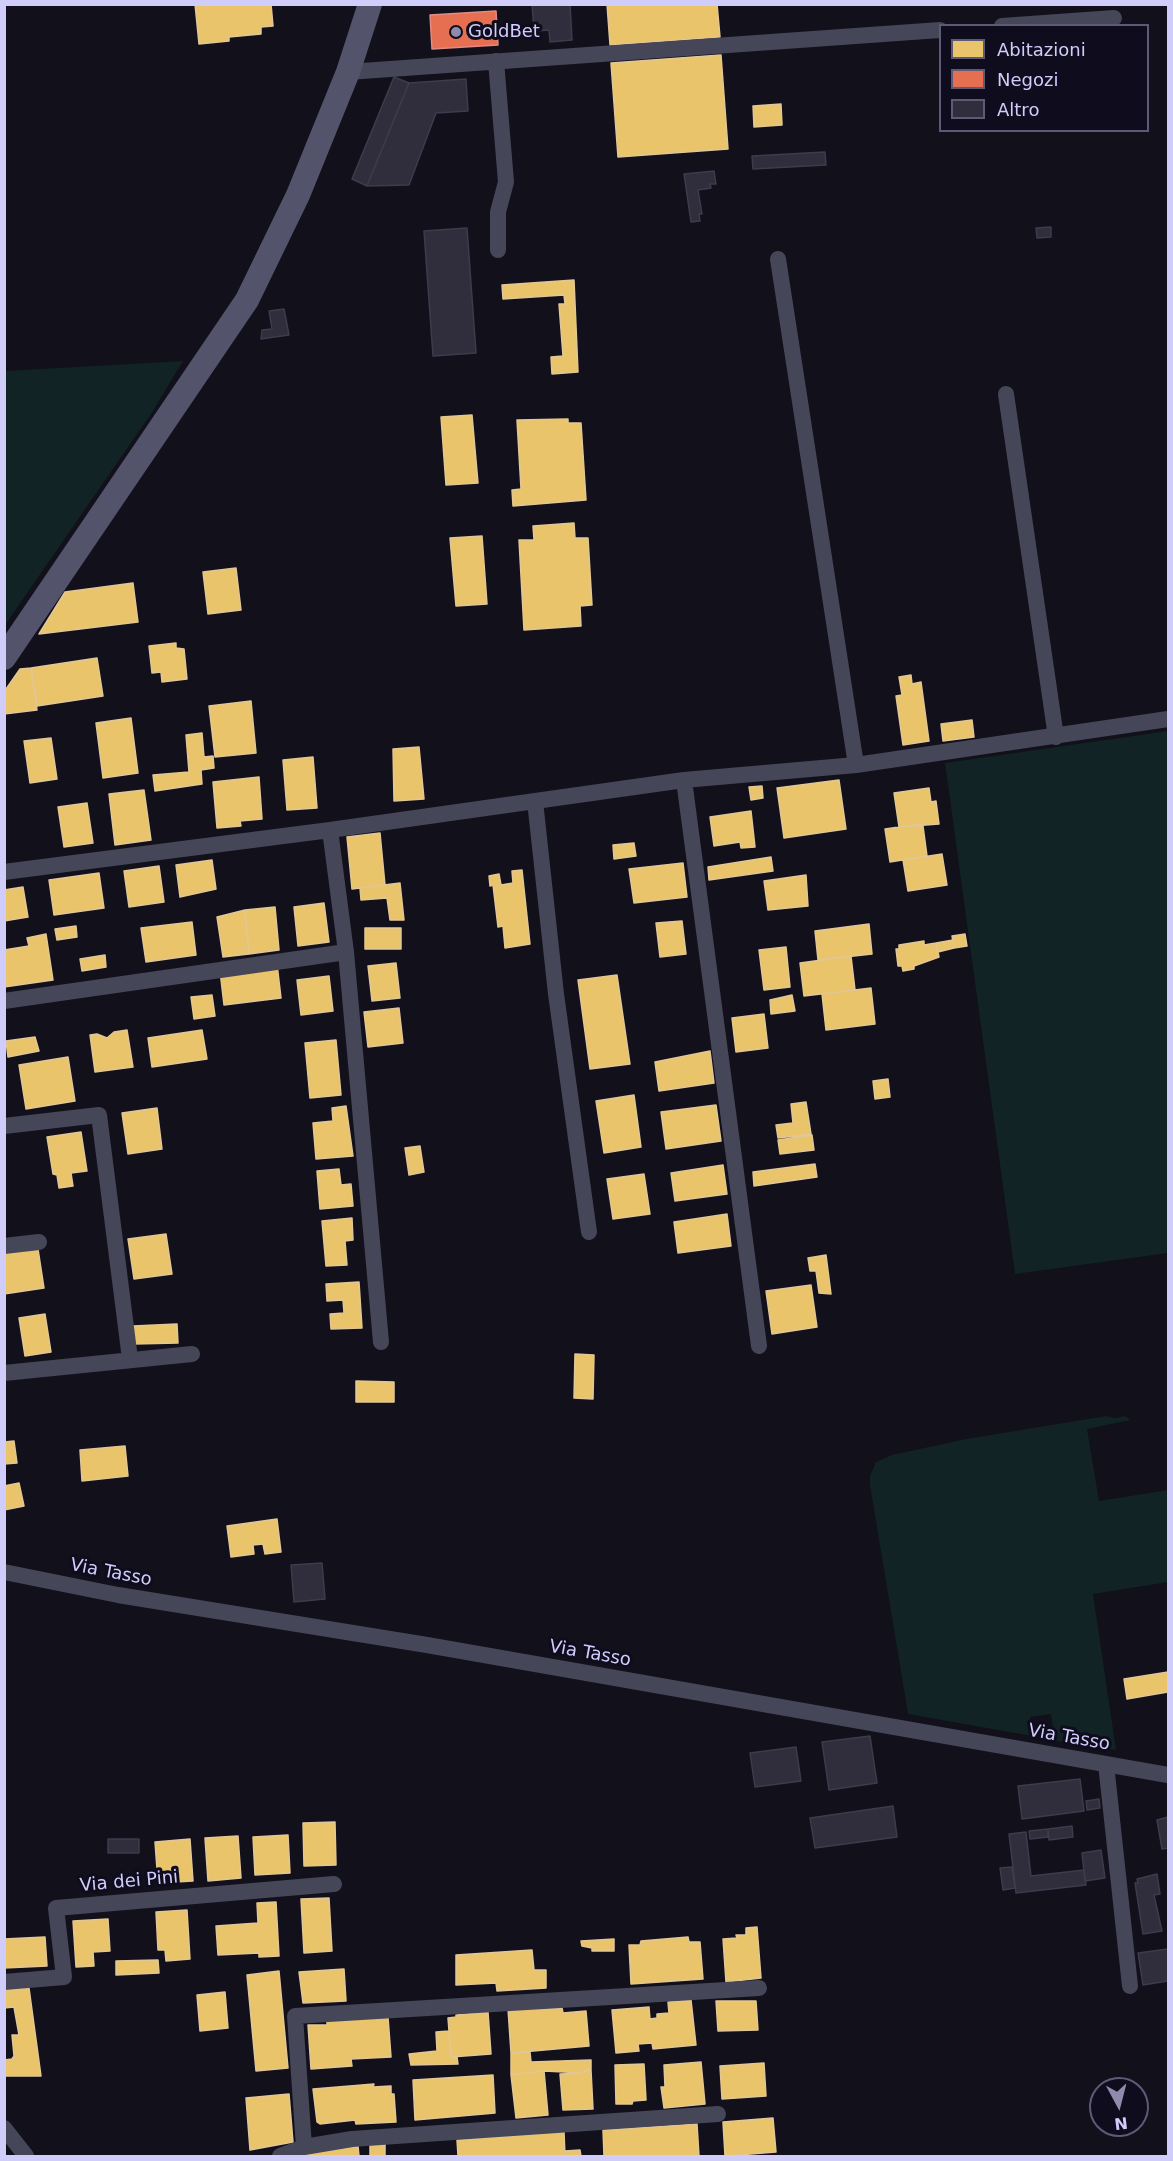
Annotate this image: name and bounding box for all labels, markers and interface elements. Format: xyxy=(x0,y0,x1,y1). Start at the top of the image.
place label: GoldBet xyxy=(468,21,540,43)
legend xyxy=(939,24,1149,132)
marker: GoldBet xyxy=(449,25,463,39)
text: Abitazioni xyxy=(997,39,1086,60)
text: Negozi xyxy=(997,69,1058,90)
text: Altro xyxy=(997,99,1039,120)
street label: Via Tasso xyxy=(68,1555,154,1591)
street label: Via Tasso xyxy=(548,1636,632,1672)
street label: Via Tasso xyxy=(1027,1720,1111,1756)
street label: Via dei Pini xyxy=(79,1867,179,1897)
north arrow xyxy=(1089,2077,1149,2137)
text: N xyxy=(1113,2113,1129,2134)

